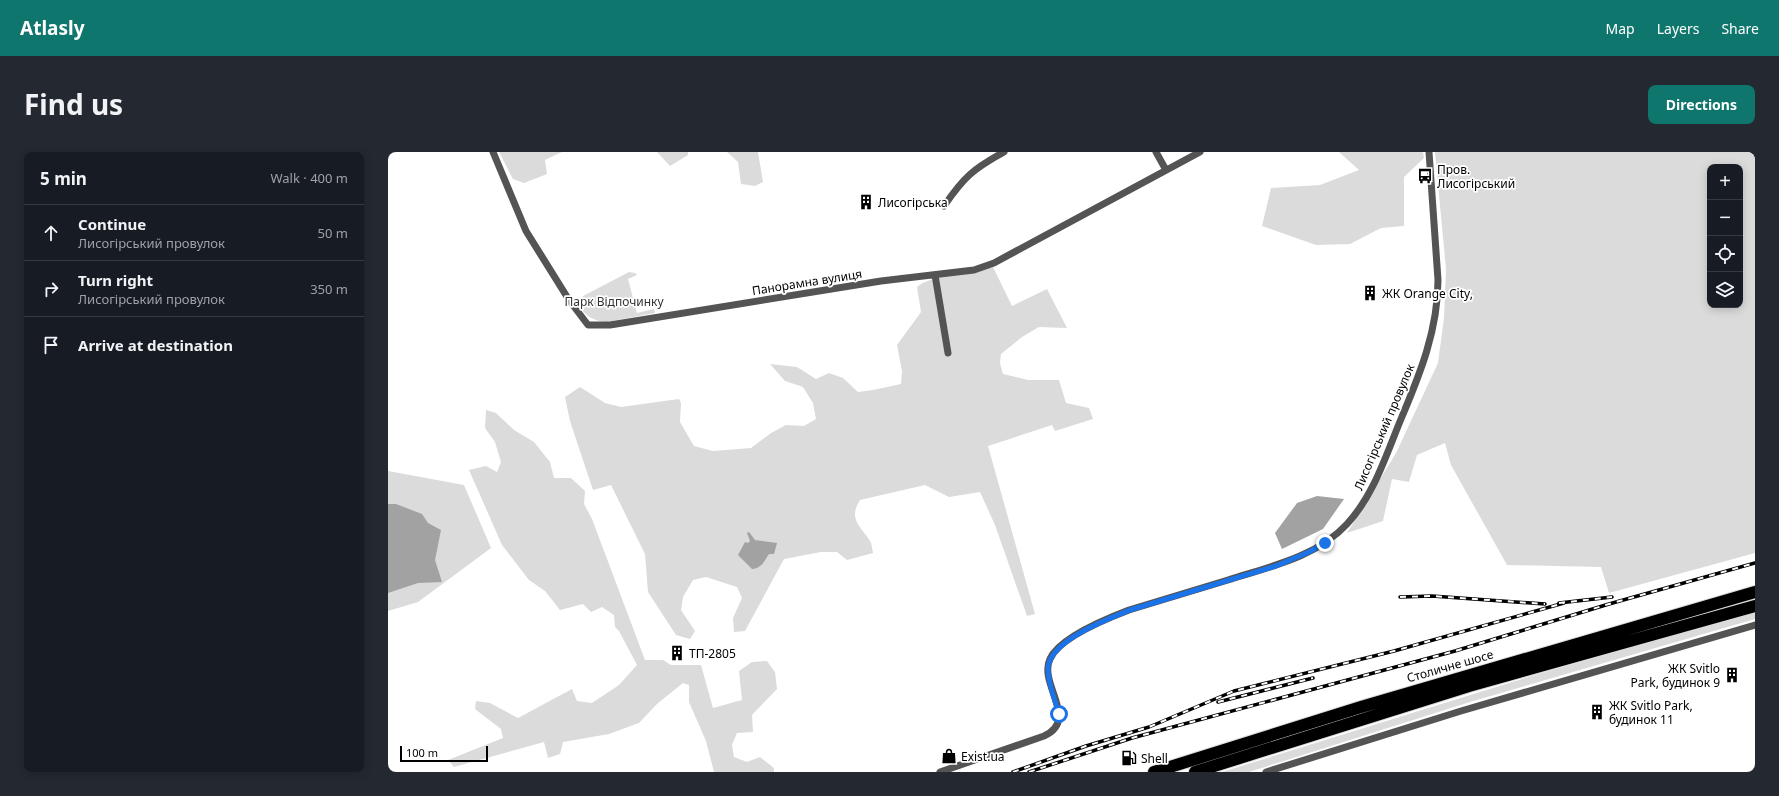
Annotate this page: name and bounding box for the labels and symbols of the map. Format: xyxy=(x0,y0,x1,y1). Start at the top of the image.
place label: Пров. Лисогірський xyxy=(1437,161,1515,192)
bus stop icon: Пров. Лисогірський xyxy=(1416,167,1434,185)
building icon: Лисогірська xyxy=(857,193,875,211)
place label: Лисогірська xyxy=(878,194,948,211)
street label: Панорамна вулиця xyxy=(751,265,863,299)
building icon: ЖК Orange City, xyxy=(1361,284,1379,302)
place label: ЖК Orange City, xyxy=(1382,285,1473,302)
park label: Парк Відпочинку xyxy=(564,293,664,310)
street label: Лисогірський провулок xyxy=(1350,361,1419,493)
route end xyxy=(1316,534,1334,552)
building icon: ТП-2805 xyxy=(668,644,686,662)
place label: ТП-2805 xyxy=(689,645,736,662)
street label: Столичне шосе xyxy=(1405,645,1496,686)
place label: ЖК Svitlo Park, будинок 9 xyxy=(1630,660,1720,691)
building icon: ЖК Svitlo Park, будинок 9 xyxy=(1723,666,1741,684)
place label: ЖК Svitlo Park, будинок 11 xyxy=(1609,697,1693,728)
building icon: ЖК Svitlo Park, будинок 11 xyxy=(1588,703,1606,721)
route start xyxy=(1050,705,1068,723)
scale bar xyxy=(400,744,488,763)
shop icon: Exist.ua xyxy=(940,747,958,765)
place label: Exist.ua xyxy=(961,748,1005,765)
fuel station icon: Shell xyxy=(1120,749,1138,767)
place label: Shell xyxy=(1141,750,1168,767)

